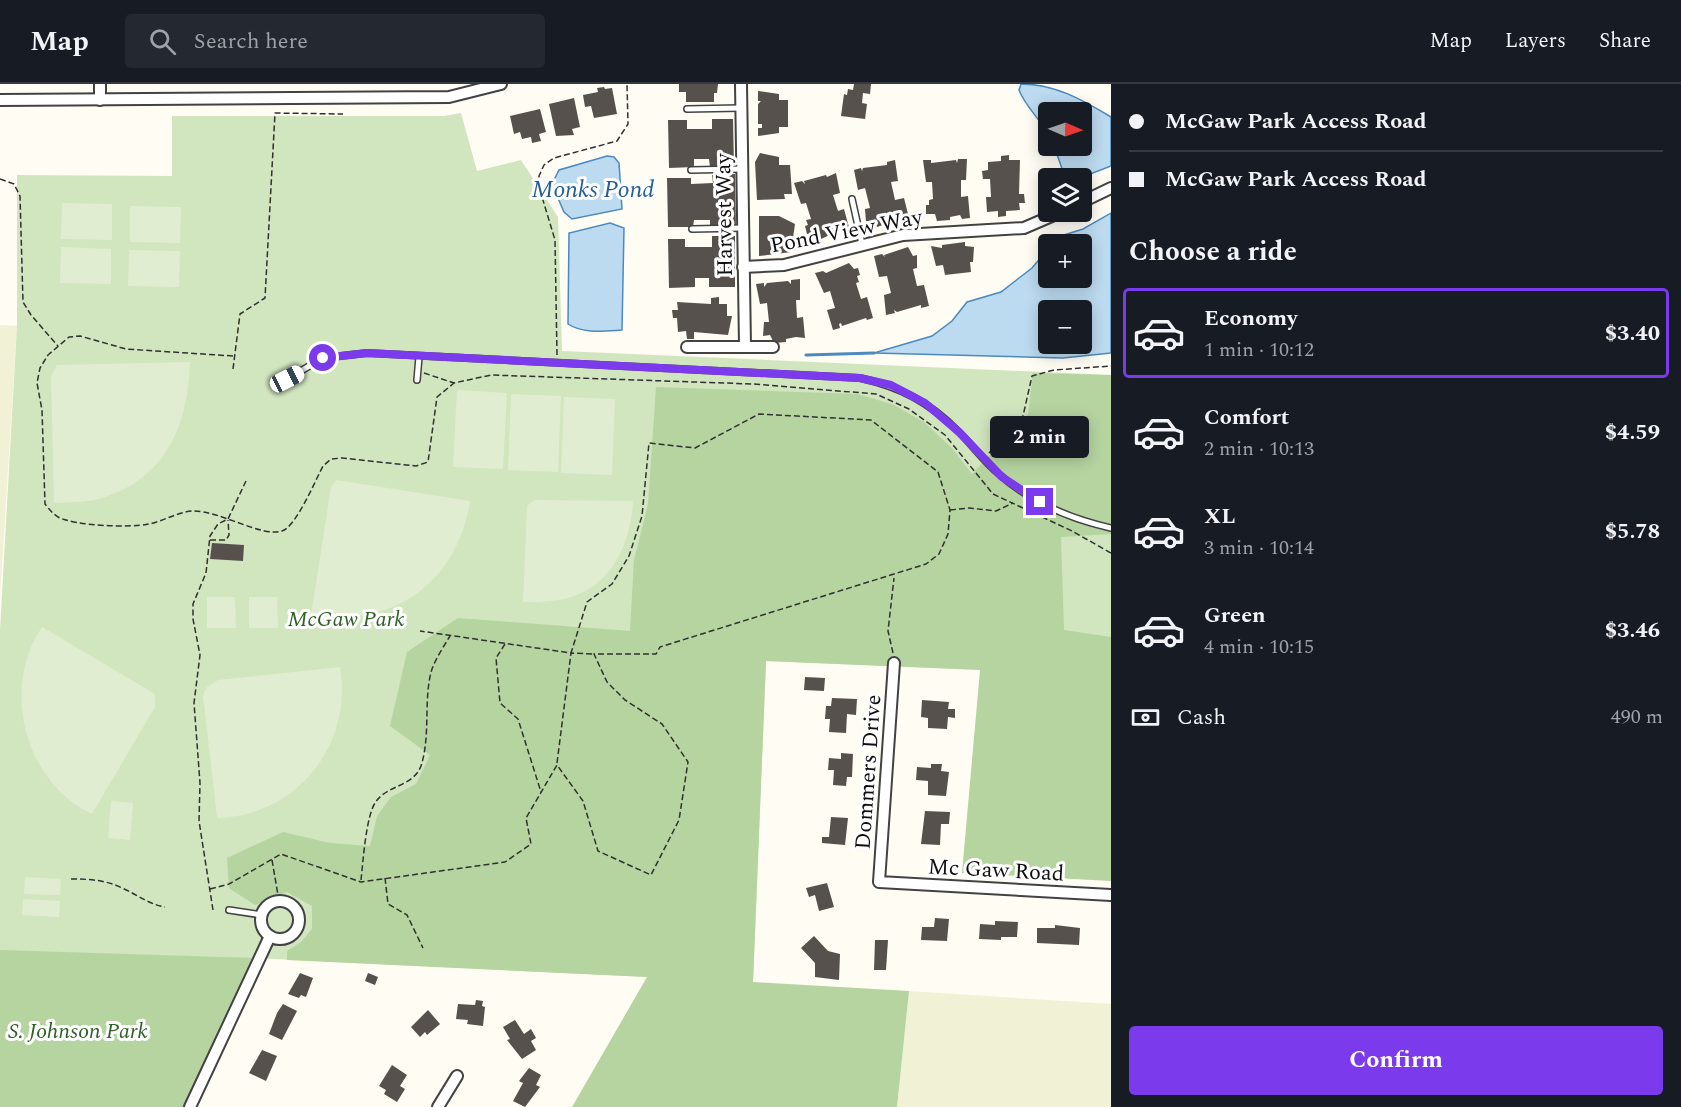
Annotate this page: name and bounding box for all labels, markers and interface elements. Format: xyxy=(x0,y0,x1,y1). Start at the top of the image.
search box xyxy=(125,14,545,68)
text: Map xyxy=(30,20,89,63)
icon: search xyxy=(146,25,179,58)
text: Search here xyxy=(194,25,308,58)
text: Map xyxy=(1430,25,1472,57)
text: Layers xyxy=(1505,25,1566,57)
text: Share xyxy=(1599,25,1651,57)
north arrow xyxy=(1038,102,1092,156)
map controls xyxy=(1038,102,1092,354)
text: McGaw Park Access Road xyxy=(1165,105,1426,138)
street label: Harvest Way xyxy=(707,152,742,277)
text: McGaw Park Access Road xyxy=(1165,163,1426,196)
button: layers xyxy=(1038,168,1092,222)
water label: Monks Pond xyxy=(532,172,654,208)
street label: Pond View Way xyxy=(767,200,927,262)
text: Choose a ride xyxy=(1129,231,1297,273)
button: + xyxy=(1038,234,1092,288)
button: − xyxy=(1038,300,1092,354)
text: Economy xyxy=(1204,302,1297,335)
icon: car xyxy=(1132,306,1186,360)
text: $3.40 xyxy=(1605,317,1660,350)
text: 1 min · 10:12 xyxy=(1204,335,1314,365)
route start xyxy=(309,344,336,371)
car xyxy=(267,363,307,395)
text: Comfort xyxy=(1204,401,1289,434)
icon: car xyxy=(1132,405,1186,459)
callout: 2 min xyxy=(990,415,1090,457)
text: $4.59 xyxy=(1605,416,1660,449)
text: 2 min xyxy=(1013,422,1066,452)
text: 2 min · 10:13 xyxy=(1204,434,1314,464)
route end xyxy=(1026,488,1053,515)
text: XL xyxy=(1204,500,1235,533)
icon: car xyxy=(1132,504,1186,558)
text: $5.78 xyxy=(1605,515,1660,548)
text: 3 min · 10:14 xyxy=(1204,533,1314,563)
text: Green xyxy=(1204,599,1266,632)
park label: McGaw Park xyxy=(287,603,405,636)
icon: car xyxy=(1132,603,1186,657)
text: $3.46 xyxy=(1605,614,1660,647)
text: 4 min · 10:15 xyxy=(1204,632,1314,662)
street label: Dommers Drive xyxy=(847,694,890,851)
icon: cash xyxy=(1129,701,1162,734)
text: Cash xyxy=(1177,701,1226,734)
text: 490 m xyxy=(1611,702,1663,732)
street label: Mc Gaw Road xyxy=(927,850,1065,891)
park label: S. Johnson Park xyxy=(8,1015,148,1048)
button: Confirm xyxy=(1129,1026,1663,1095)

